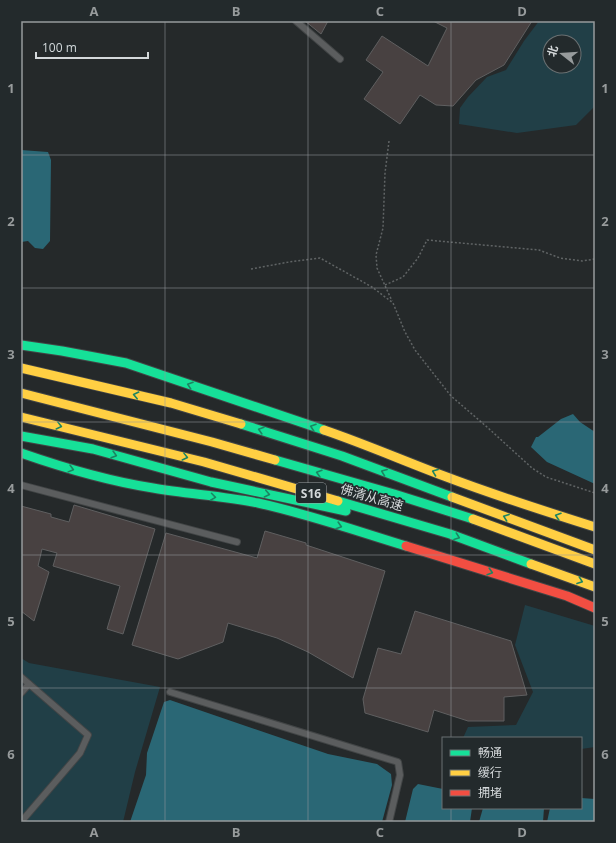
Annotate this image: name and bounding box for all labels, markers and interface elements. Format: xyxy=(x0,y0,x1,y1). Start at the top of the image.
text: A xyxy=(90,2,99,20)
text: B xyxy=(232,2,241,20)
text: C xyxy=(376,2,384,20)
text: D xyxy=(517,2,527,20)
scale bar xyxy=(36,34,148,60)
north arrow xyxy=(542,34,582,74)
text: 100 m xyxy=(42,39,77,56)
text: 北 xyxy=(543,43,561,58)
text: 1 xyxy=(7,79,15,97)
text: 1 xyxy=(601,79,609,97)
text: 2 xyxy=(7,212,15,230)
text: 2 xyxy=(601,212,609,230)
text: 3 xyxy=(7,345,15,363)
text: 3 xyxy=(601,345,609,363)
one-way arrow xyxy=(187,381,194,390)
one-way arrow xyxy=(133,392,139,400)
one-way arrow xyxy=(56,421,62,429)
one-way arrow xyxy=(310,423,317,432)
one-way arrow xyxy=(258,426,265,434)
one-way arrow xyxy=(110,450,117,459)
one-way arrow xyxy=(182,453,188,461)
one-way arrow xyxy=(68,464,75,473)
one-way arrow xyxy=(315,469,322,478)
one-way arrow xyxy=(381,469,388,477)
one-way arrow xyxy=(432,469,439,477)
text: 4 xyxy=(7,479,15,497)
street label: 佛清从高速 xyxy=(338,479,406,515)
text: 4 xyxy=(601,479,609,497)
road number: S16 xyxy=(296,483,326,503)
one-way arrow xyxy=(264,489,270,497)
one-way arrow xyxy=(209,492,216,501)
one-way arrow xyxy=(554,512,561,521)
one-way arrow xyxy=(503,513,510,522)
one-way arrow xyxy=(335,521,342,529)
one-way arrow xyxy=(454,533,461,541)
one-way arrow xyxy=(486,567,493,576)
one-way arrow xyxy=(576,577,583,585)
text: 5 xyxy=(7,612,15,630)
text: 5 xyxy=(601,612,609,630)
legend xyxy=(442,737,582,809)
text: 畅通 xyxy=(478,744,502,761)
text: 6 xyxy=(7,745,15,763)
text: 6 xyxy=(601,745,609,763)
text: 缓行 xyxy=(478,764,502,781)
text: 拥堵 xyxy=(478,784,502,801)
text: A xyxy=(90,823,99,841)
text: B xyxy=(232,823,241,841)
text: C xyxy=(376,823,384,841)
text: D xyxy=(517,823,527,841)

